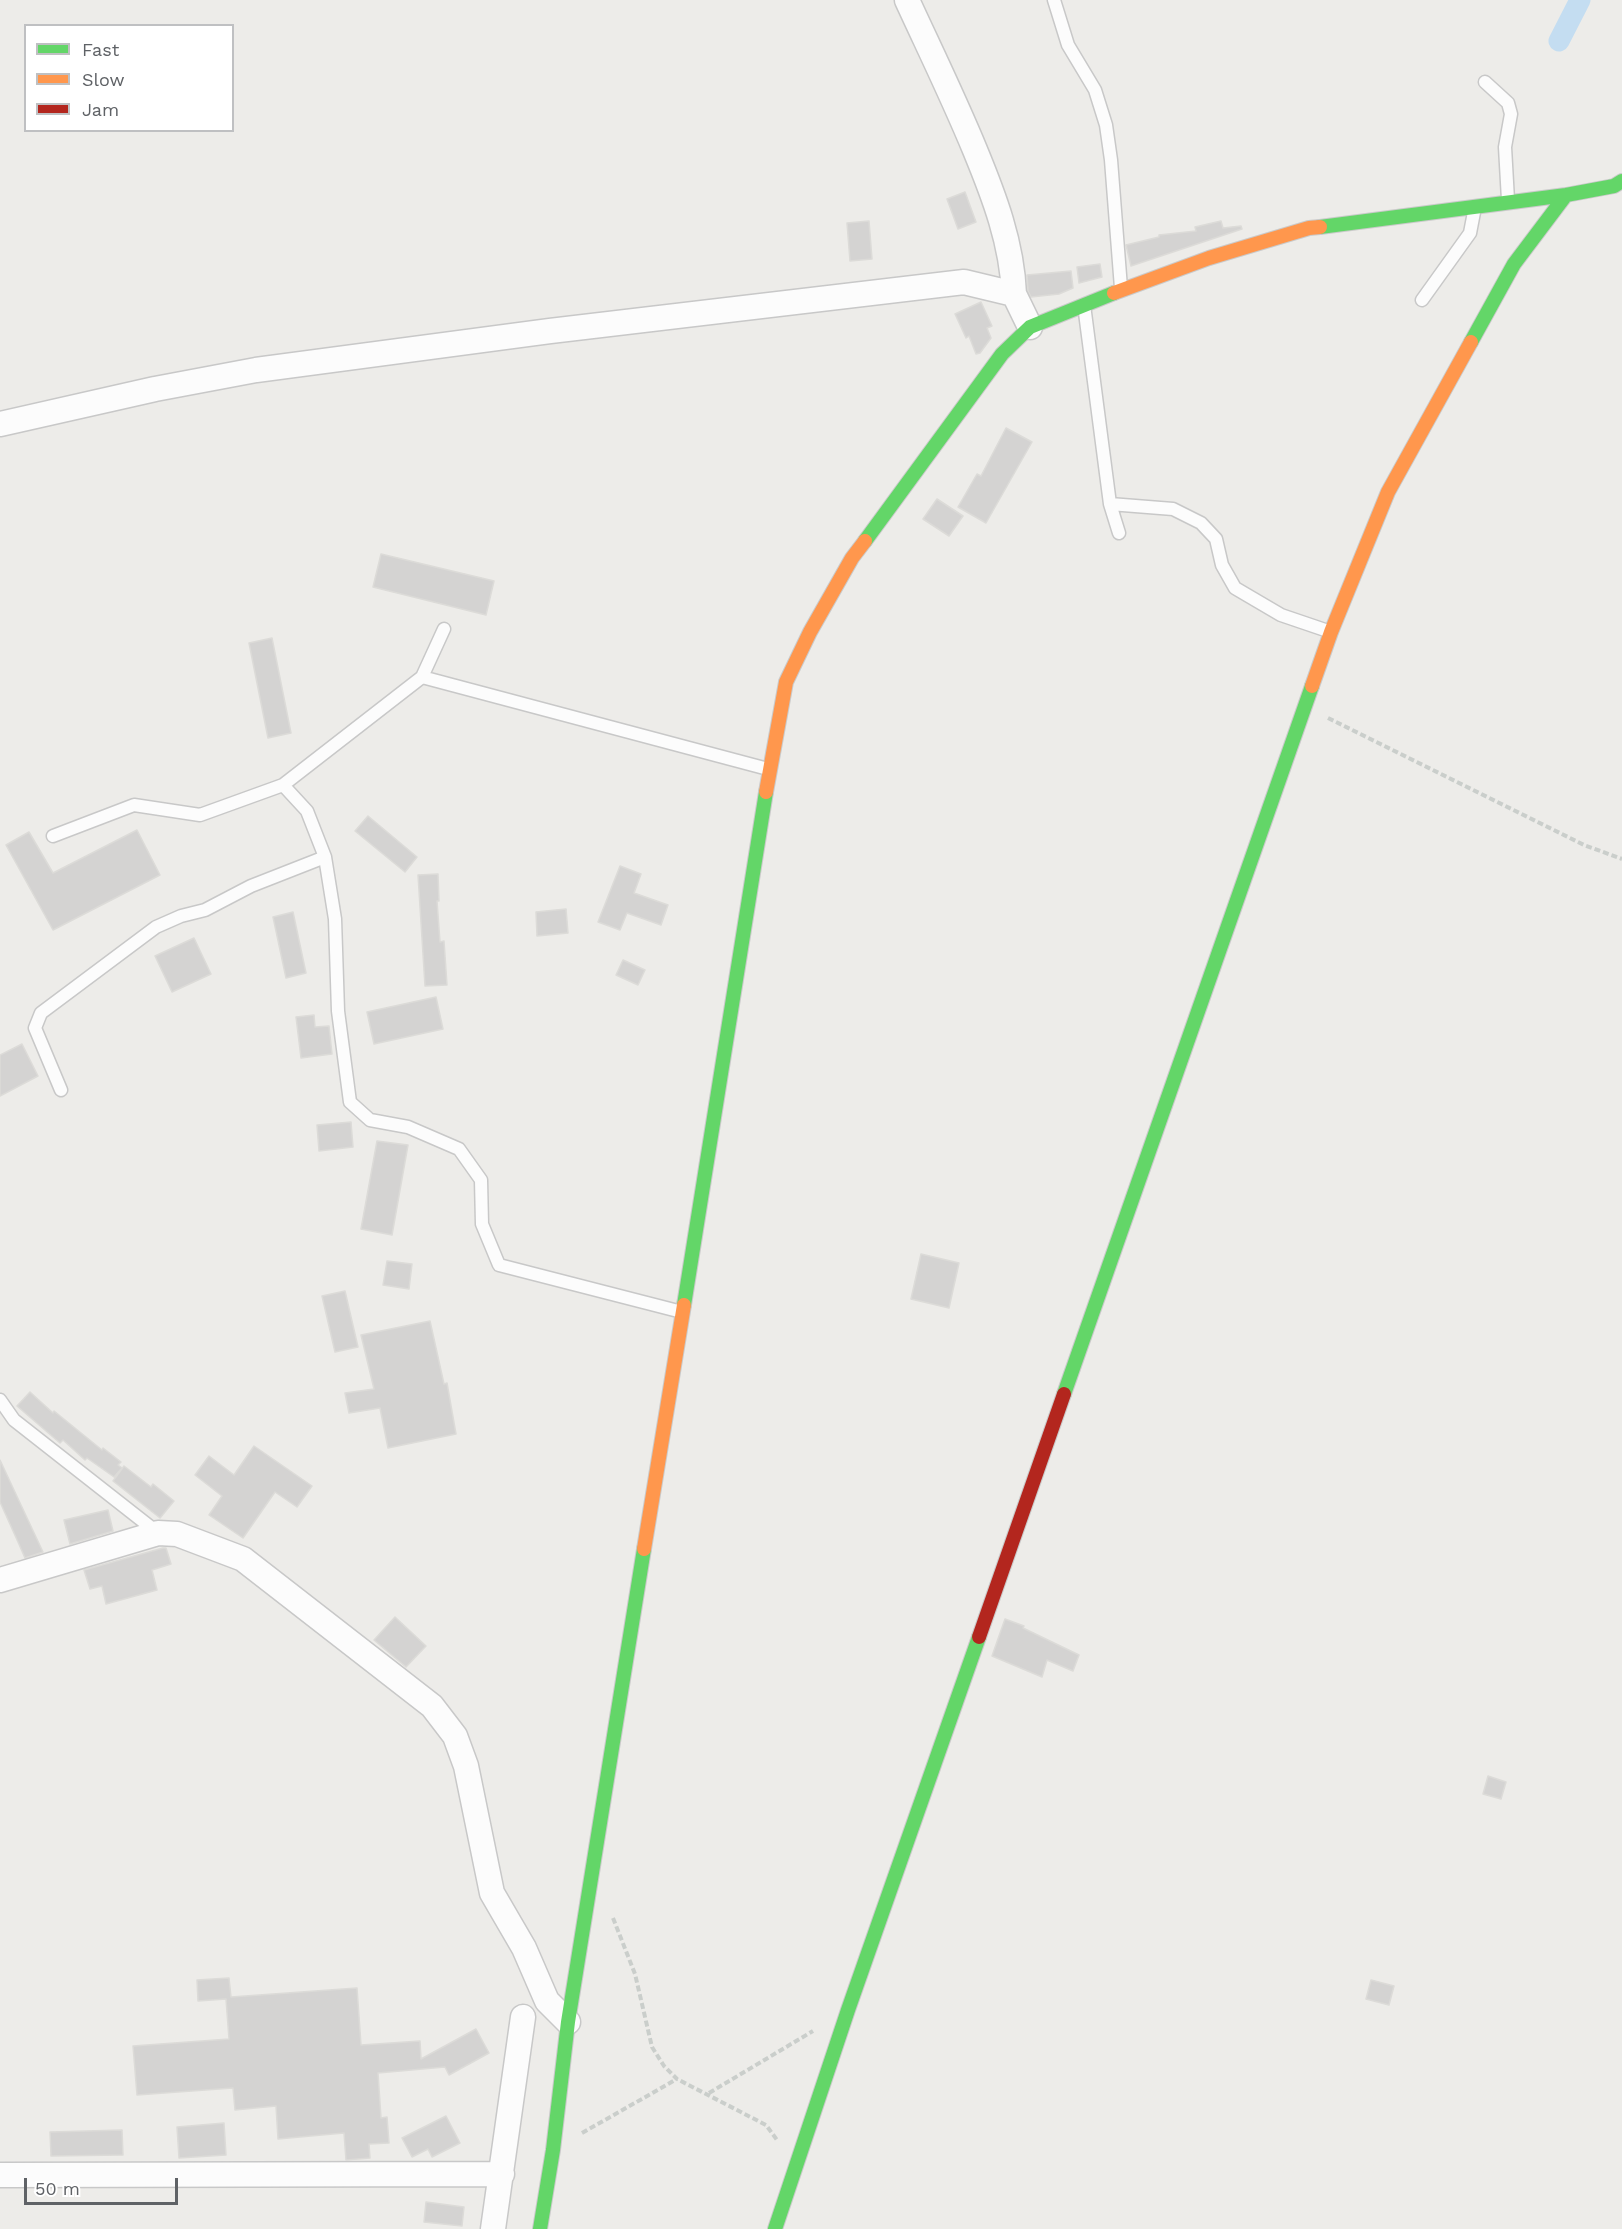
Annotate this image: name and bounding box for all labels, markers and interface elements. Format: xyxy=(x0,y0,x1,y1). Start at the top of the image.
legend xyxy=(24,24,234,132)
text: Fast xyxy=(82,39,119,60)
text: Slow xyxy=(82,69,125,90)
text: Jam xyxy=(82,99,119,120)
scale bar xyxy=(27,2166,182,2204)
text: 50 m xyxy=(35,2178,80,2199)

